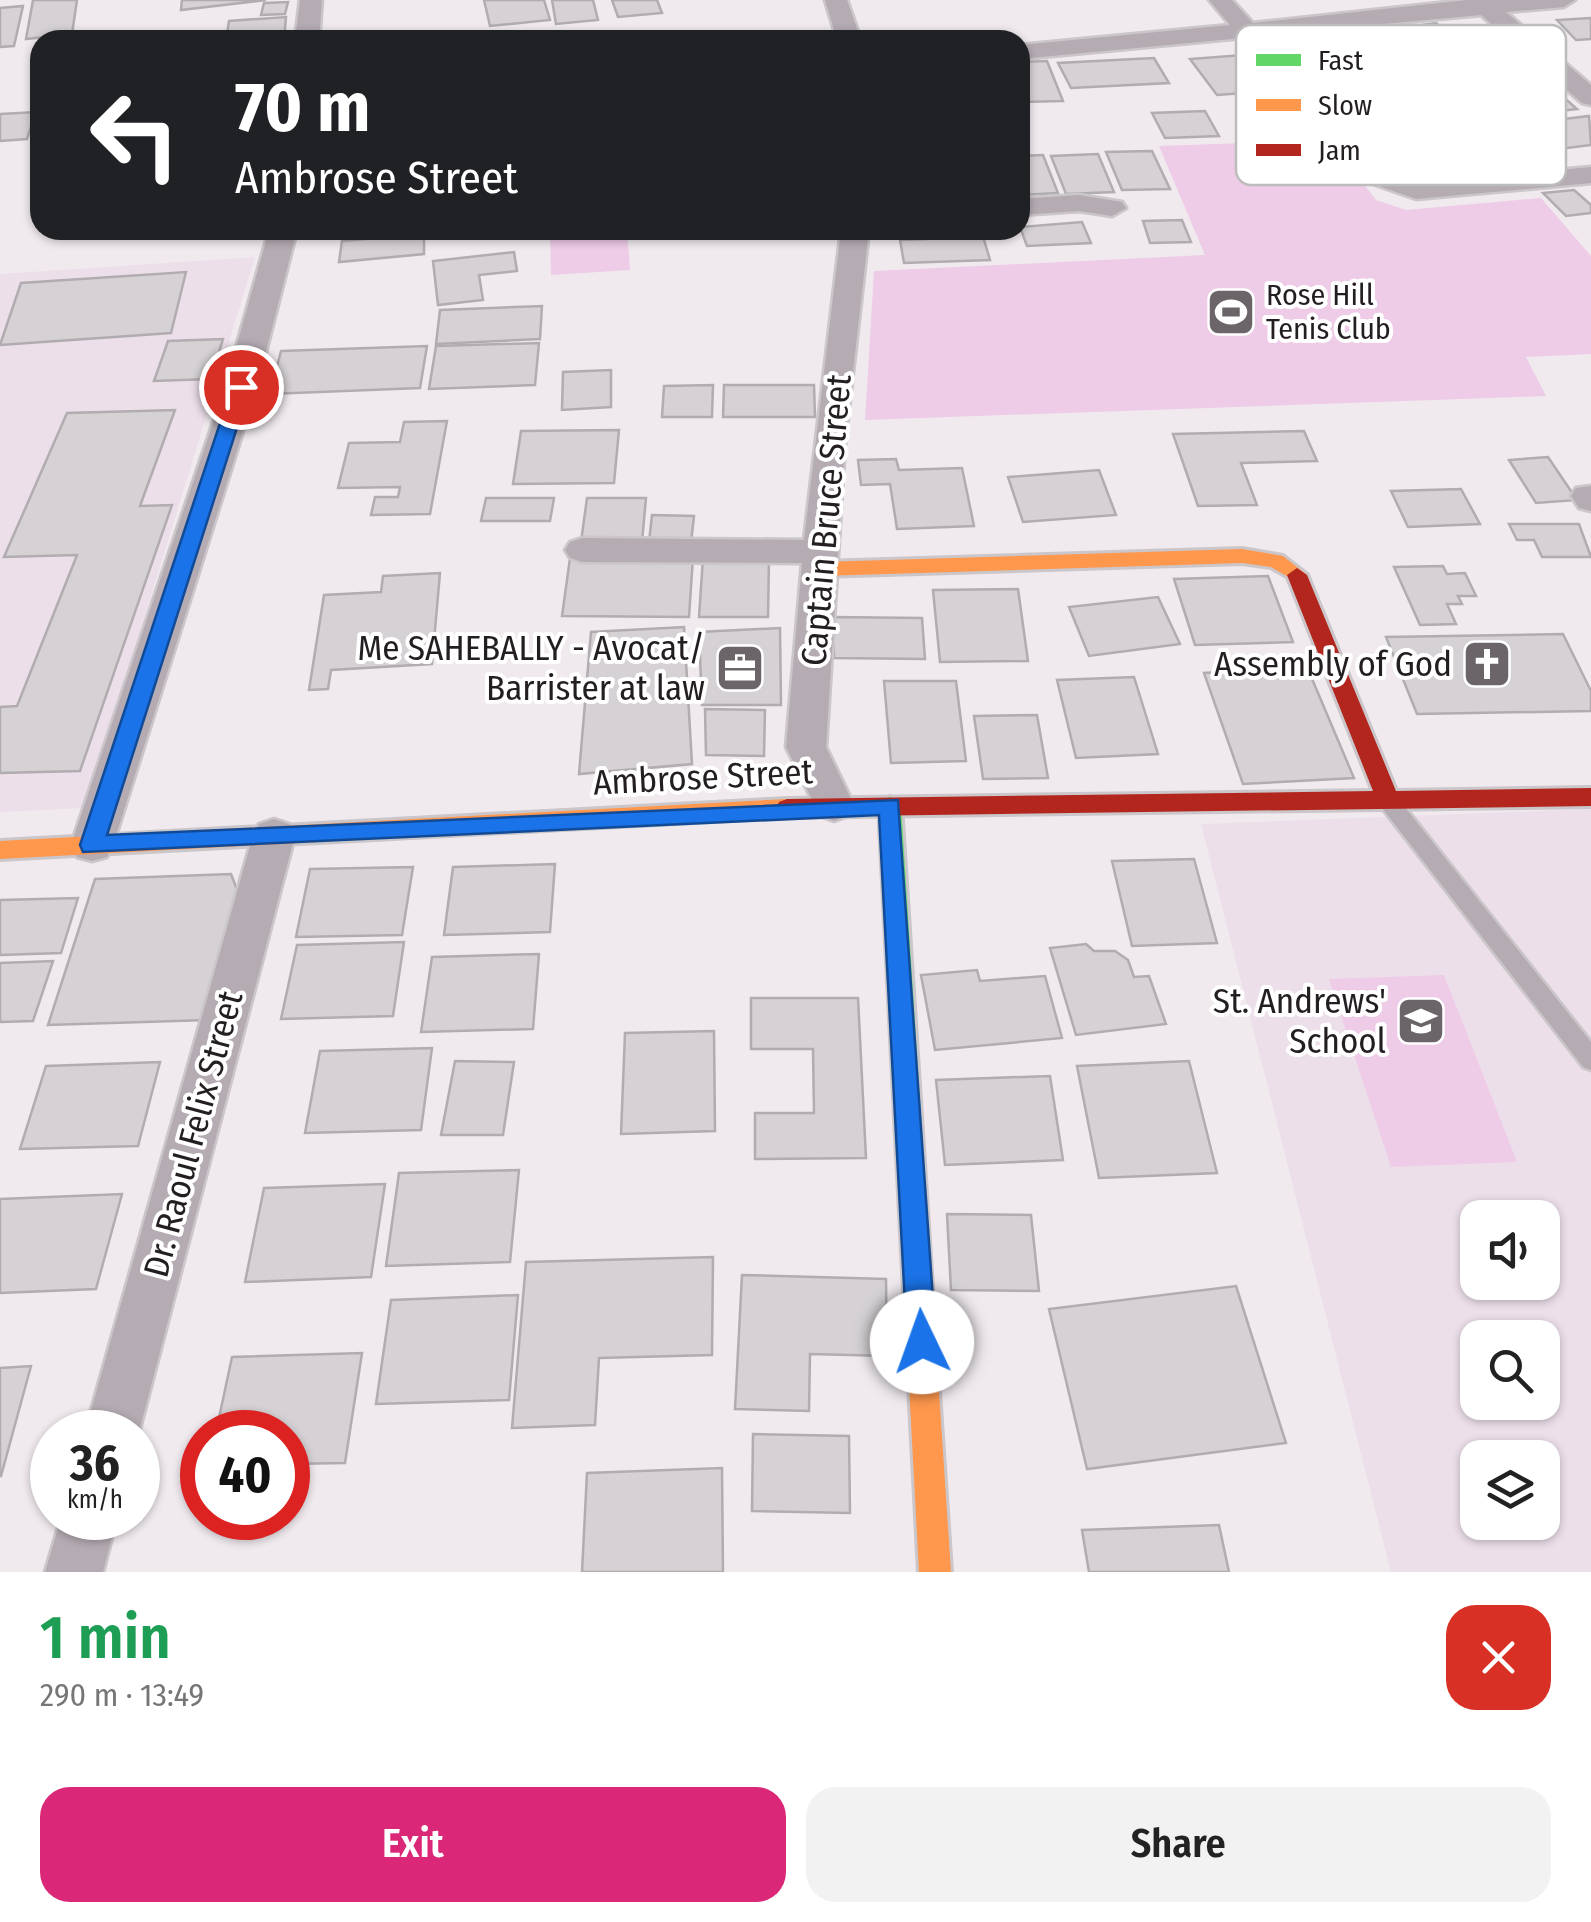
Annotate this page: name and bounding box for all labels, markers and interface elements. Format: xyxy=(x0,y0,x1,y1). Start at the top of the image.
legend xyxy=(1236,25,1566,185)
text: Fast xyxy=(1318,44,1364,77)
text: 70 m xyxy=(235,66,370,150)
icon: left xyxy=(70,70,200,200)
text: Slow xyxy=(1318,89,1372,122)
text: Jam xyxy=(1318,134,1361,167)
text: Ambrose Street xyxy=(235,151,518,205)
place label: Rose Hill Tenis Club xyxy=(1266,277,1391,347)
sports icon: Rose Hill Tenis Club xyxy=(1205,286,1257,338)
pin xyxy=(199,345,284,430)
icon: arrive xyxy=(214,360,269,415)
street label: Captain Bruce Street xyxy=(792,372,860,668)
place label: Me SAHEBALLY - Avocat/ Barrister at law xyxy=(357,627,705,709)
church icon: Assembly of God xyxy=(1461,638,1513,690)
office icon: Me SAHEBALLY - Avocat/ Barrister at law xyxy=(714,642,766,694)
place label: Assembly of God xyxy=(1214,643,1452,685)
street label: Ambrose Street xyxy=(592,750,815,804)
place label: St. Andrews' School xyxy=(1213,980,1386,1062)
street label: Dr. Raoul Felix Street xyxy=(135,986,252,1282)
school or university icon: St. Andrews' School xyxy=(1395,995,1447,1047)
map controls xyxy=(1460,1200,1560,1540)
button: sound xyxy=(1460,1200,1560,1300)
position arrow xyxy=(870,1290,974,1394)
button: search xyxy=(1460,1320,1560,1420)
speed limit sign: 40 xyxy=(180,1410,310,1540)
text: 36 xyxy=(70,1433,120,1493)
button: layers xyxy=(1460,1440,1560,1540)
text: km/h xyxy=(67,1485,123,1515)
text: 1 min xyxy=(40,1602,171,1674)
button: close xyxy=(1446,1605,1551,1710)
text: 290 m · 13:49 xyxy=(40,1676,204,1714)
button: Exit xyxy=(40,1787,786,1902)
button: Share xyxy=(806,1787,1551,1902)

